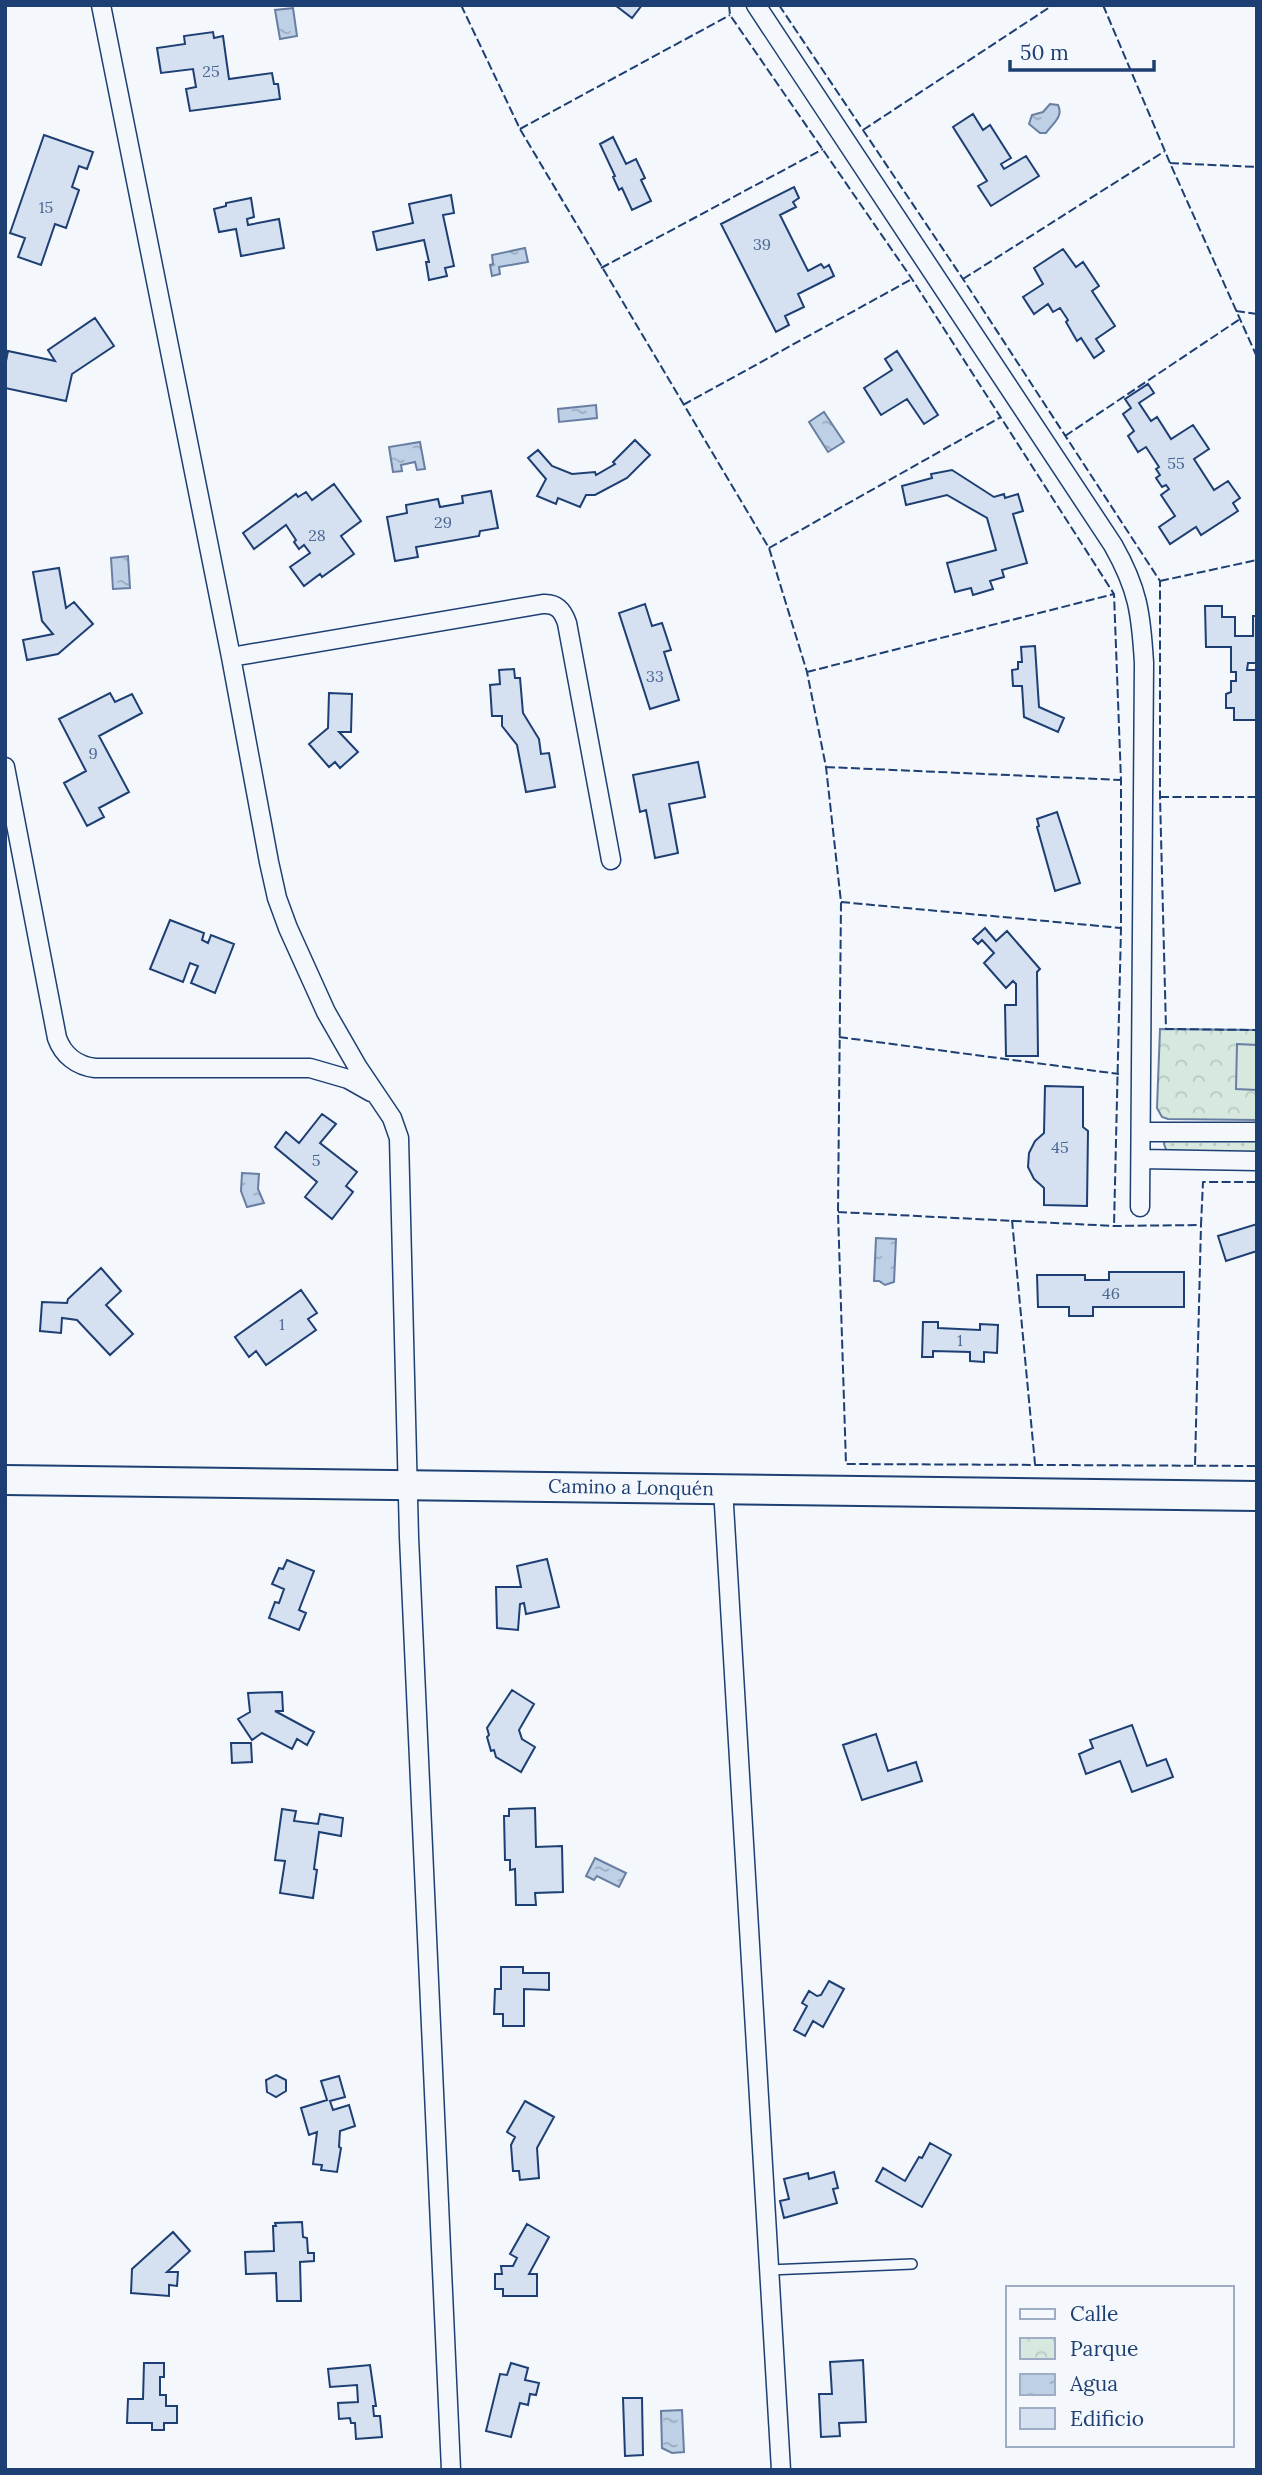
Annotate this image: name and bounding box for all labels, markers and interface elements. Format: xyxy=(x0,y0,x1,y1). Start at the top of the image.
scale bar xyxy=(1010,28,1154,72)
text: 50 m xyxy=(1020,39,1069,66)
house number: 25 xyxy=(202,61,220,81)
house number: 15 xyxy=(39,197,53,217)
house number: 39 xyxy=(753,234,771,254)
house number: 55 xyxy=(1167,453,1185,473)
house number: 29 xyxy=(434,512,452,532)
house number: 28 xyxy=(308,525,326,545)
house number: 33 xyxy=(646,666,664,686)
house number: 9 xyxy=(88,743,98,763)
house number: 45 xyxy=(1051,1137,1069,1157)
house number: 5 xyxy=(312,1150,320,1170)
house number: 46 xyxy=(1102,1283,1120,1303)
house number: 1 xyxy=(279,1314,285,1334)
house number: 1 xyxy=(957,1330,963,1350)
street label: Camino a Lonquén xyxy=(548,1474,714,1500)
legend xyxy=(1006,2286,1234,2447)
text: Calle xyxy=(1070,2300,1118,2327)
text: Parque xyxy=(1070,2335,1138,2362)
text: Agua xyxy=(1069,2370,1118,2397)
text: Edificio xyxy=(1070,2405,1144,2432)

